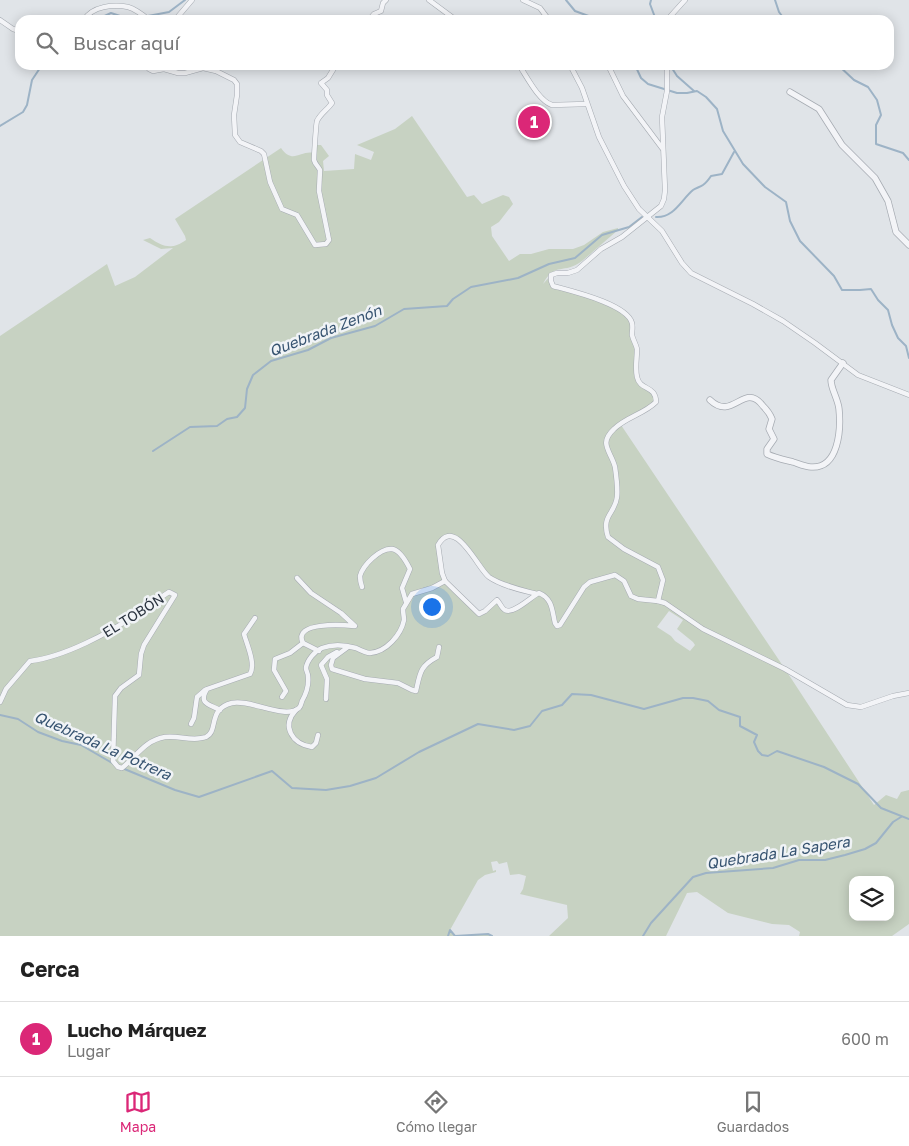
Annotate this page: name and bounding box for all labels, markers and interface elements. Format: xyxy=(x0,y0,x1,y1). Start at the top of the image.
search box xyxy=(15,15,894,70)
icon: search xyxy=(33,29,61,57)
text: Buscar aquí xyxy=(73,31,180,54)
pin: 1 xyxy=(518,103,550,141)
water label: Quebrada Zenón xyxy=(266,300,384,360)
street label: EL TOBÓN xyxy=(99,589,167,641)
your location xyxy=(419,594,445,620)
water label: Quebrada La Potrera xyxy=(32,707,175,784)
water label: Quebrada La Sapera xyxy=(705,832,851,872)
map controls xyxy=(849,876,894,921)
button: layers xyxy=(849,876,894,921)
text: Cerca xyxy=(20,956,79,982)
text: Lucho Márquez xyxy=(67,1018,206,1041)
text: 1 xyxy=(32,1029,40,1049)
text: 600 m xyxy=(841,1029,889,1049)
text: Lugar xyxy=(67,1041,111,1061)
tab: Mapa xyxy=(120,1088,156,1135)
tab: Cómo llegar xyxy=(396,1088,477,1135)
tab: Guardados xyxy=(717,1088,789,1135)

